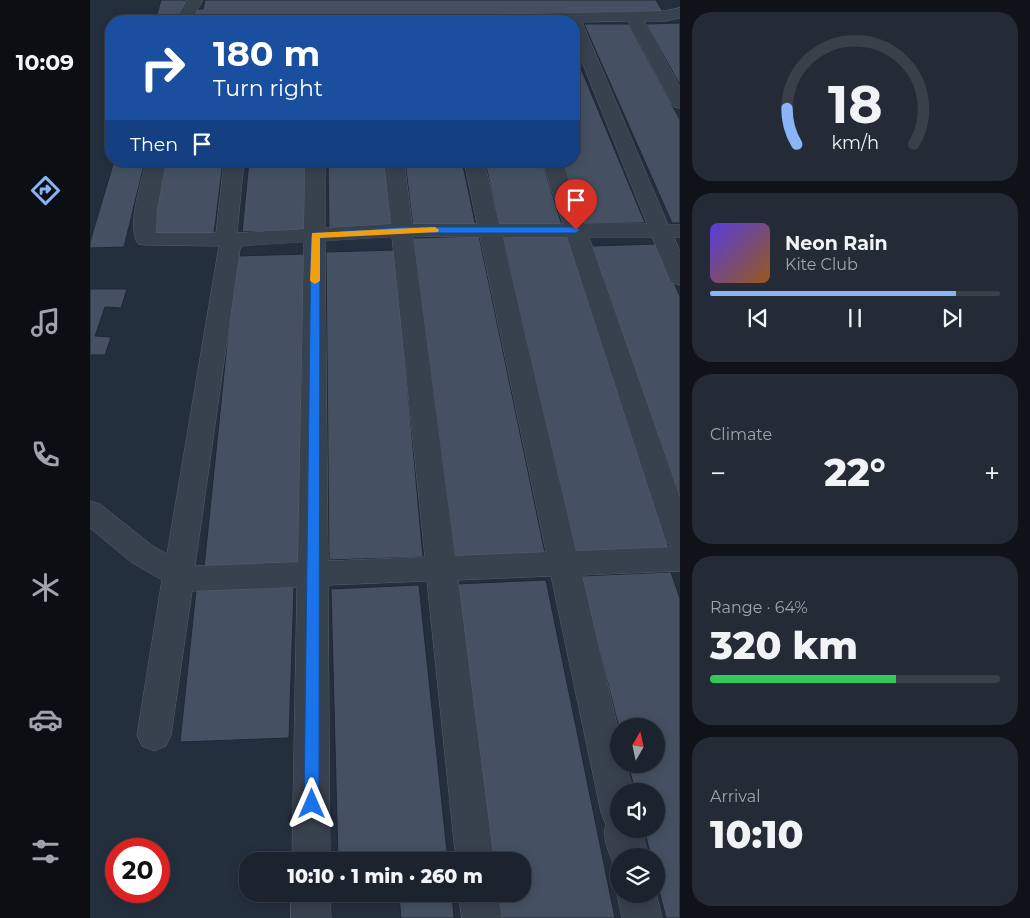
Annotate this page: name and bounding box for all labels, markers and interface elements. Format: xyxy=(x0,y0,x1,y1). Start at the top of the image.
text: 180 m xyxy=(213,32,320,75)
icon: right xyxy=(130,35,195,100)
text: 10:09 xyxy=(16,49,74,76)
text: 18 xyxy=(828,73,882,136)
text: Turn right xyxy=(213,75,323,102)
icon: arrive xyxy=(188,130,216,158)
text: km/h xyxy=(831,132,879,153)
text: Then xyxy=(130,133,178,156)
icon: directions xyxy=(28,173,63,208)
pin xyxy=(555,179,597,230)
icon: arrive xyxy=(562,186,590,214)
text: Neon Rain xyxy=(785,232,888,255)
text: Kite Club xyxy=(785,255,858,274)
icon: previous xyxy=(744,304,772,332)
icon: pause xyxy=(841,304,869,332)
icon: next xyxy=(938,304,966,332)
icon: music xyxy=(28,305,63,340)
text: Climate xyxy=(710,425,772,444)
icon: phone xyxy=(28,437,63,472)
text: 22° xyxy=(824,449,886,496)
text: − xyxy=(710,456,726,490)
text: + xyxy=(984,456,1000,490)
icon: climate xyxy=(28,570,63,605)
text: Range · 64% xyxy=(710,598,808,617)
text: 320 km xyxy=(710,622,858,669)
icon: car xyxy=(28,702,63,737)
north arrow xyxy=(610,718,665,772)
map controls xyxy=(610,718,665,903)
position arrow xyxy=(285,777,337,829)
button: sound xyxy=(610,783,665,838)
text: Arrival xyxy=(710,787,760,806)
text: 10:10 xyxy=(710,811,804,858)
icon: filters xyxy=(28,834,63,869)
speed limit sign: 20 xyxy=(105,838,170,903)
button: layers xyxy=(610,848,665,903)
text: 10:10 · 1 min · 260 m xyxy=(287,865,483,888)

